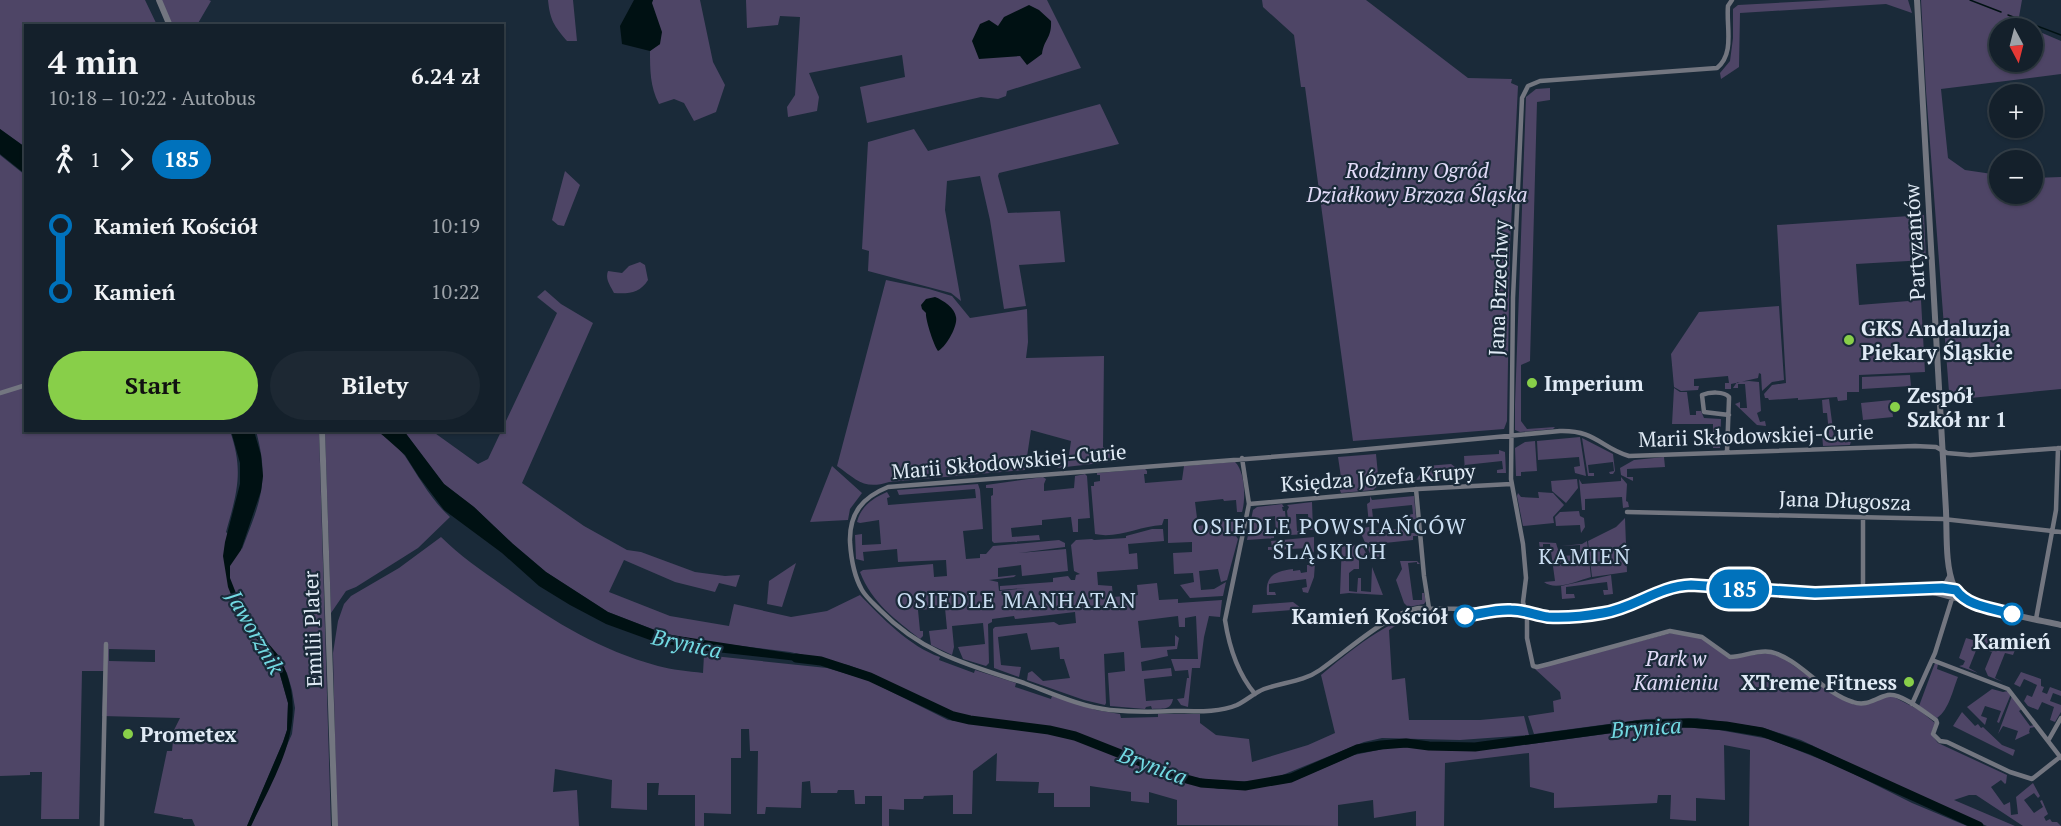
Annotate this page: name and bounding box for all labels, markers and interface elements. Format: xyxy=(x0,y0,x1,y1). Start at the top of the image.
north arrow xyxy=(1989,18,2043,72)
map controls xyxy=(1989,18,2043,204)
text: 4 min xyxy=(48,40,138,83)
text: 6.24 zł xyxy=(411,61,480,90)
text: 10:18 – 10:22 · Autobus xyxy=(48,84,256,111)
button: + xyxy=(1989,84,2043,138)
icon: walk xyxy=(48,143,81,176)
icon: forward xyxy=(110,143,143,176)
text: 185 xyxy=(164,145,199,173)
text: 1 xyxy=(90,146,101,173)
button: − xyxy=(1989,150,2043,204)
park label: Rodzinny Ogród Działkowy Brzoza Śląska xyxy=(1306,156,1527,208)
street label: Partyzantów xyxy=(1897,182,1931,301)
text: Kamień Kościół xyxy=(94,211,258,240)
text: 10:19 xyxy=(431,212,480,239)
street label: Jana Brzechwy xyxy=(1482,219,1514,357)
text: Kamień xyxy=(94,277,176,306)
text: 10:22 xyxy=(431,278,480,305)
place label: GKS Andaluzja Piekary Śląskie xyxy=(1861,314,2013,366)
marker: GKS Andaluzja Piekary Śląskie xyxy=(1842,333,1856,347)
button: Start xyxy=(48,351,258,420)
button: Bilety xyxy=(270,351,480,420)
place label: Imperium xyxy=(1544,369,1644,397)
marker: Imperium xyxy=(1525,376,1539,390)
place label: Zespół Szkół nr 1 xyxy=(1907,381,2007,433)
marker: Zespół Szkół nr 1 xyxy=(1888,400,1902,414)
street label: Marii Skłodowskiej-Curie xyxy=(1638,417,1874,453)
street label: Marii Skłodowskiej-Curie xyxy=(890,437,1128,485)
street label: Księdza Józefa Krupy xyxy=(1280,456,1477,498)
street label: Jana Długosza xyxy=(1778,484,1912,516)
district label: OSIEDLE POWSTAŃCÓW ŚLĄSKICH xyxy=(1193,511,1467,565)
district label: KAMIEŃ xyxy=(1538,541,1632,570)
street label: Emilii Plater xyxy=(296,570,328,688)
line badge: 185 xyxy=(1704,570,1774,608)
text: 185 xyxy=(1721,575,1757,603)
water label: Jaworznik xyxy=(220,584,292,679)
district label: OSIEDLE MANHATAN xyxy=(897,585,1137,614)
place label: Kamień Kościół xyxy=(1292,602,1448,630)
marker: Kamień xyxy=(2001,603,2023,625)
marker: Kamień Kościół xyxy=(1454,605,1476,627)
water label: Brynica xyxy=(648,621,725,665)
place label: Kamień xyxy=(1973,627,2051,655)
park label: Park w Kamieniu xyxy=(1632,644,1719,696)
place label: XTreme Fitness xyxy=(1741,668,1897,696)
marker: XTreme Fitness xyxy=(1902,675,1916,689)
water label: Brynica xyxy=(1608,710,1683,744)
place label: Prometex xyxy=(140,720,237,748)
marker: Prometex xyxy=(121,727,135,741)
water label: Brynica xyxy=(1114,739,1191,791)

